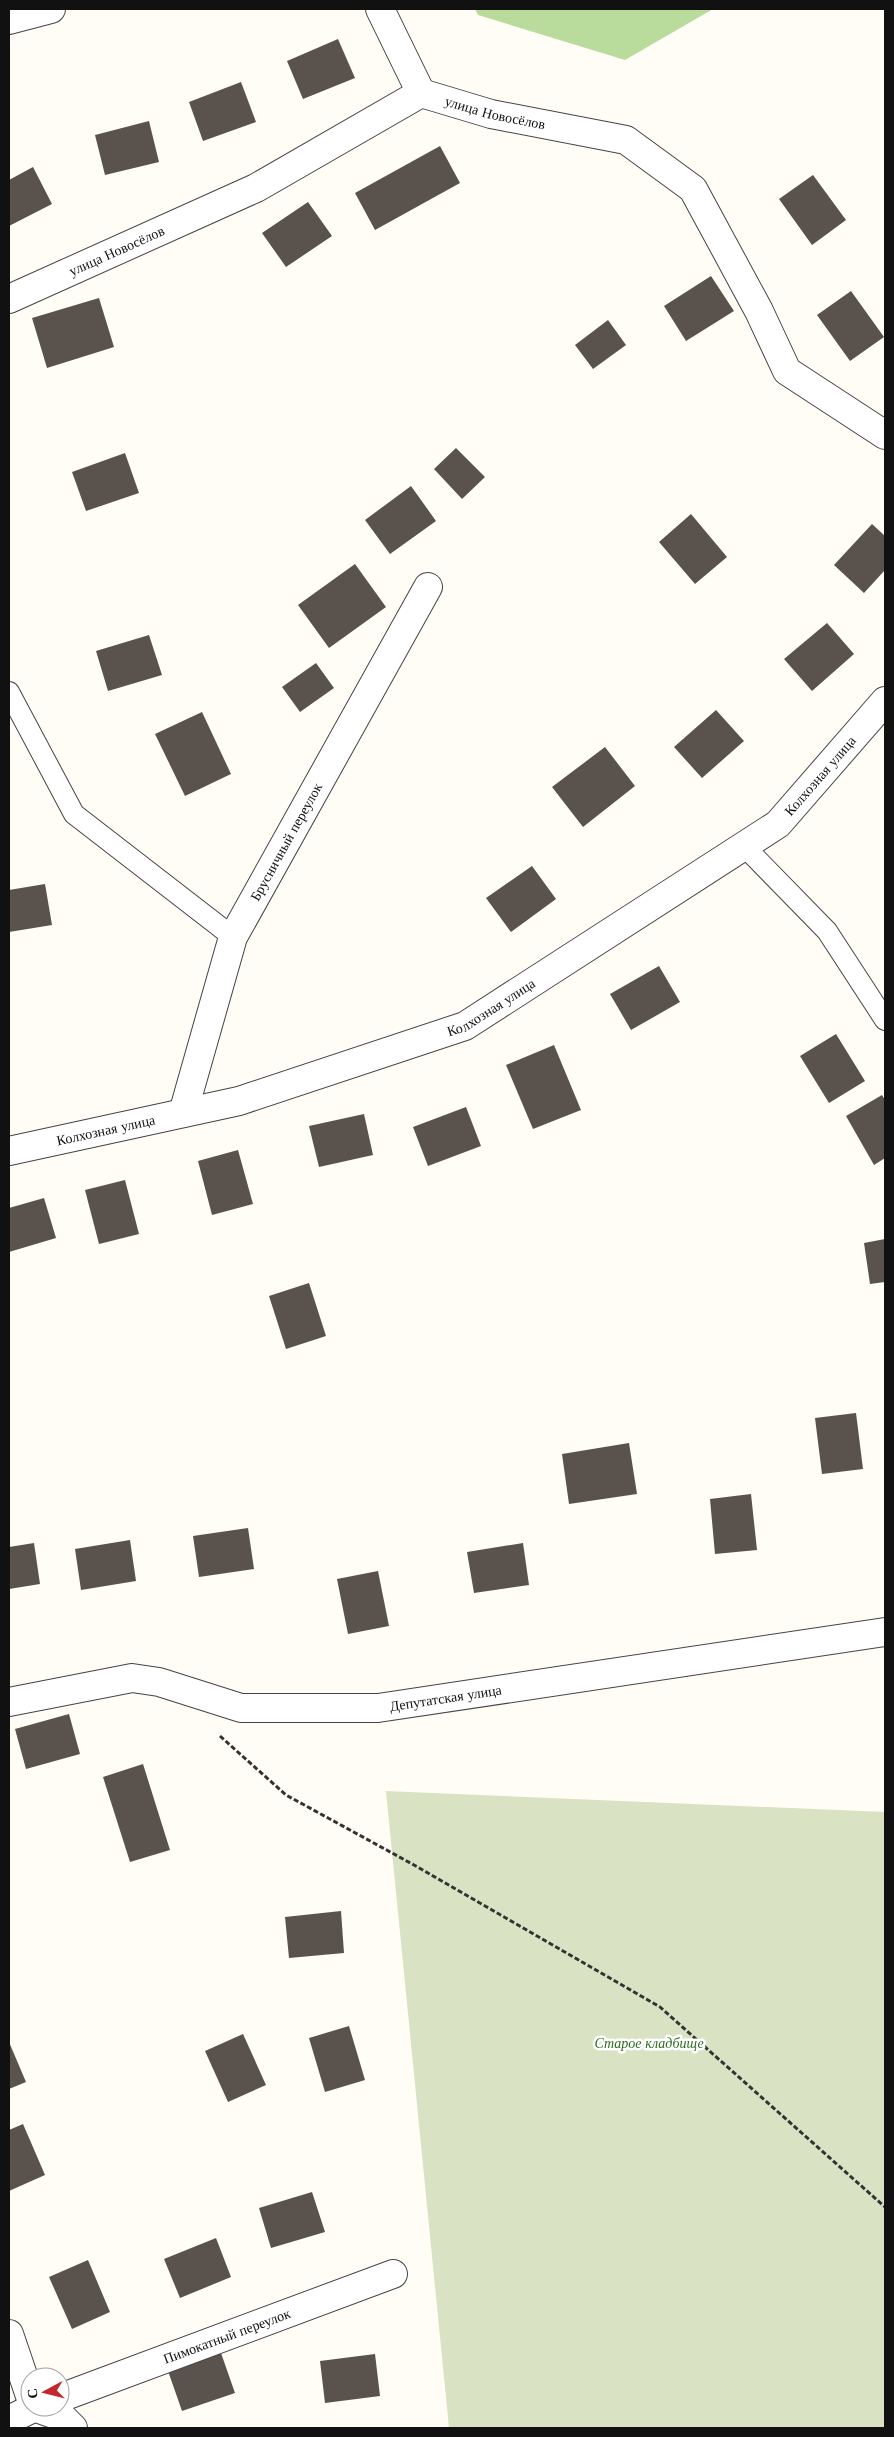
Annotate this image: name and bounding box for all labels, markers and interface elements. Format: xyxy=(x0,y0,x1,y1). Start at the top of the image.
street label: улица Новосёлов xyxy=(443,92,547,133)
street label: улица Новосёлов xyxy=(66,221,168,280)
street label: Колхозная улица xyxy=(780,731,860,819)
street label: Брусничный переулок xyxy=(246,779,326,904)
street label: Колхозная улица xyxy=(444,974,539,1040)
street label: Колхозная улица xyxy=(55,1110,157,1149)
street label: Депутатская улица xyxy=(388,1680,504,1715)
park label: Старое кладбище xyxy=(594,2034,704,2052)
street label: Пимокатный переулок xyxy=(161,2304,293,2368)
north arrow xyxy=(20,2367,70,2417)
text: С xyxy=(23,2387,42,2400)

